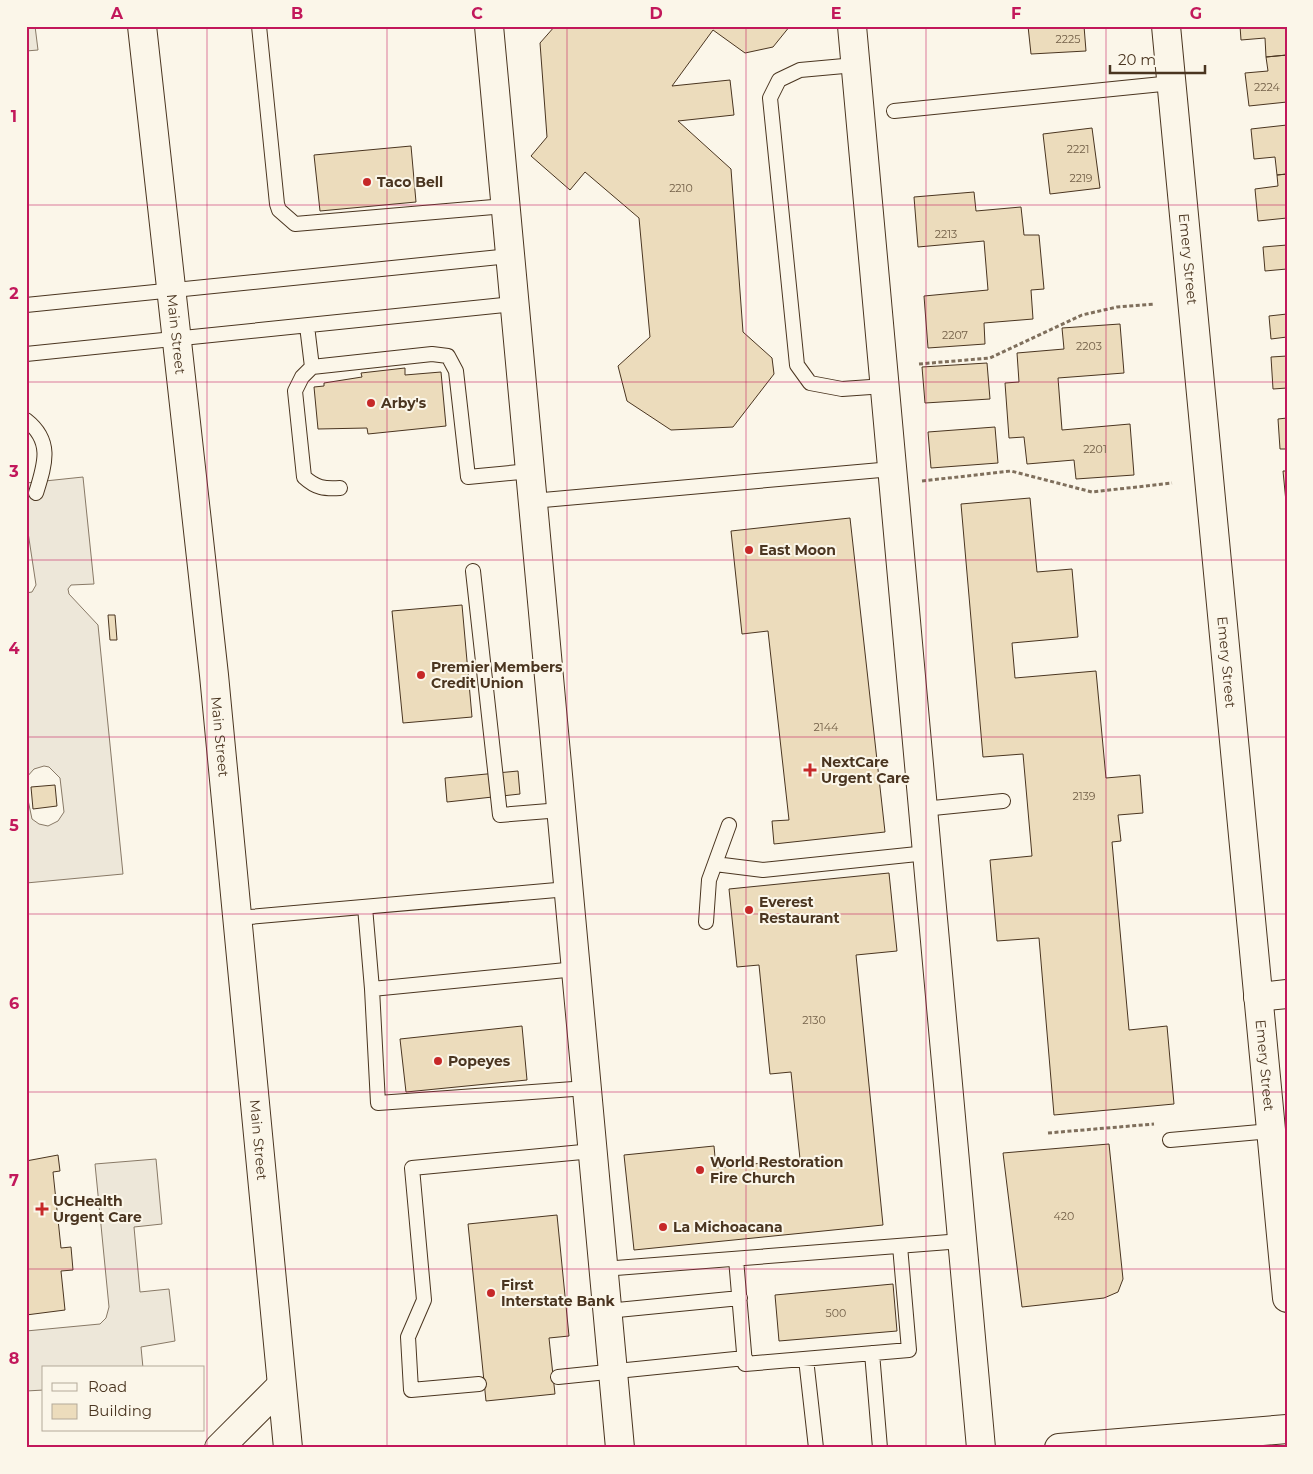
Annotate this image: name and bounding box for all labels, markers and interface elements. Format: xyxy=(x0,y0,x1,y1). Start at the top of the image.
text: A xyxy=(110,4,124,23)
text: B xyxy=(291,4,303,23)
text: C xyxy=(471,4,483,23)
text: D xyxy=(649,4,663,23)
text: E xyxy=(831,4,841,23)
text: F xyxy=(1011,4,1021,23)
text: G xyxy=(1190,4,1202,23)
house number: 2225 xyxy=(1056,32,1080,46)
scale bar xyxy=(1110,42,1206,74)
text: 20 m xyxy=(1118,50,1156,69)
house number: 2224 xyxy=(1254,80,1281,94)
text: 1 xyxy=(11,107,17,126)
house number: 2221 xyxy=(1067,142,1089,156)
house number: 2219 xyxy=(1069,171,1093,185)
place label: Taco Bell xyxy=(377,173,443,191)
marker: Taco Bell xyxy=(361,176,373,188)
house number: 2210 xyxy=(669,181,693,195)
street label: Emery Street xyxy=(1175,212,1201,306)
house number: 2213 xyxy=(935,227,957,241)
text: 2 xyxy=(9,284,19,303)
street label: Main Street xyxy=(163,293,190,376)
house number: 2207 xyxy=(942,328,968,342)
house number: 2203 xyxy=(1076,339,1102,353)
place label: Arby's xyxy=(380,394,427,412)
marker: Arby's xyxy=(365,397,377,409)
house number: 2201 xyxy=(1083,442,1107,456)
text: 3 xyxy=(8,462,19,481)
place label: East Moon xyxy=(759,541,836,559)
marker: East Moon xyxy=(743,544,755,556)
street label: Emery Street xyxy=(1213,616,1240,709)
text: 4 xyxy=(8,639,20,658)
place label: Premier Members Credit Union xyxy=(431,658,563,692)
marker: Premier Members Credit Union xyxy=(415,669,427,681)
street label: Main Street xyxy=(207,696,233,778)
house number: 2144 xyxy=(814,720,839,734)
place label: NextCare Urgent Care xyxy=(821,753,910,787)
marker: NextCare Urgent Care xyxy=(803,763,817,777)
house number: 2139 xyxy=(1072,789,1096,803)
text: 5 xyxy=(9,816,19,835)
place label: Everest Restaurant xyxy=(759,893,840,927)
marker: Everest Restaurant xyxy=(743,904,755,916)
text: 6 xyxy=(9,994,19,1013)
house number: 2130 xyxy=(802,1013,826,1027)
street label: Emery Street xyxy=(1252,1019,1278,1112)
place label: Popeyes xyxy=(448,1052,511,1070)
marker: Popeyes xyxy=(432,1055,444,1067)
street label: Main Street xyxy=(246,1099,271,1181)
place label: World Restoration Fire Church xyxy=(710,1153,843,1187)
marker: World Restoration Fire Church xyxy=(694,1164,706,1176)
text: 7 xyxy=(9,1171,19,1190)
place label: UCHealth Urgent Care xyxy=(53,1192,142,1226)
marker: UCHealth Urgent Care xyxy=(35,1202,49,1216)
house number: 420 xyxy=(1054,1209,1074,1223)
place label: La Michoacana xyxy=(673,1218,783,1236)
marker: La Michoacana xyxy=(657,1221,669,1233)
place label: First Interstate Bank xyxy=(501,1276,616,1310)
marker: First Interstate Bank xyxy=(485,1287,497,1299)
house number: 500 xyxy=(826,1306,846,1320)
text: 8 xyxy=(9,1349,19,1368)
legend xyxy=(42,1366,205,1432)
text: Road xyxy=(88,1377,127,1396)
text: Building xyxy=(88,1401,152,1420)

